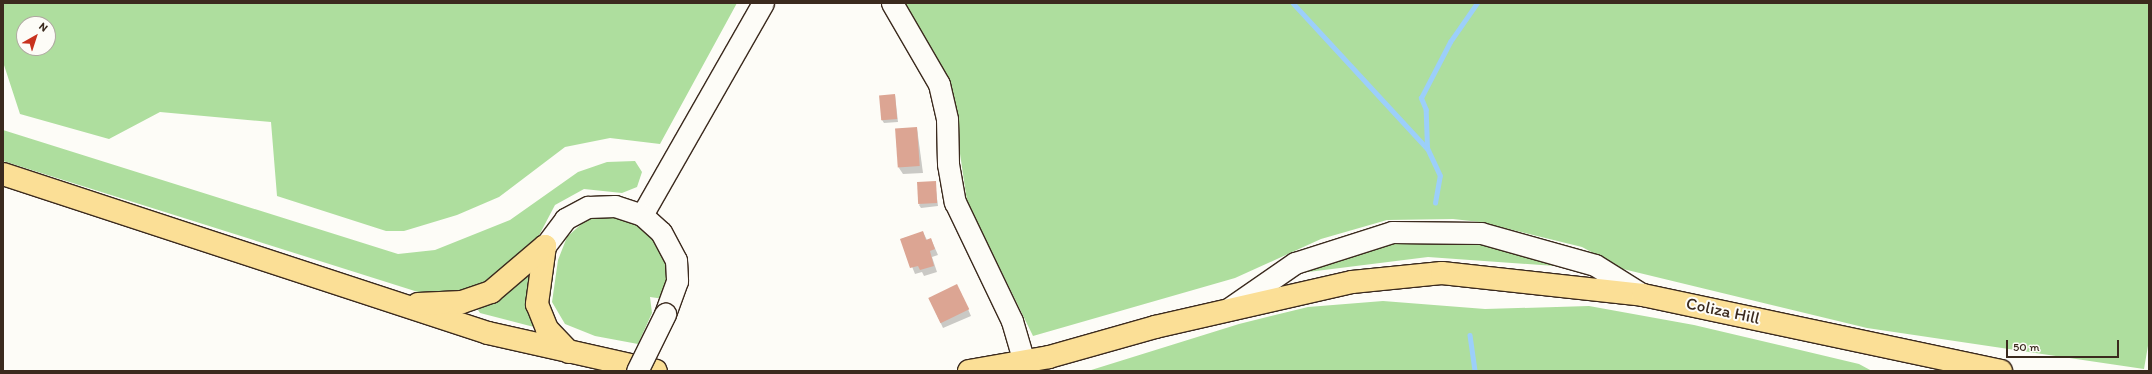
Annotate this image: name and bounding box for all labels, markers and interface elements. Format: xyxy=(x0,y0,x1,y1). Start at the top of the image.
north arrow xyxy=(16,16,56,56)
text: N xyxy=(36,20,50,34)
street label: Coliza Hill xyxy=(1684,293,1762,329)
scale bar xyxy=(2008,332,2121,358)
text: 50 m xyxy=(2013,340,2039,354)

